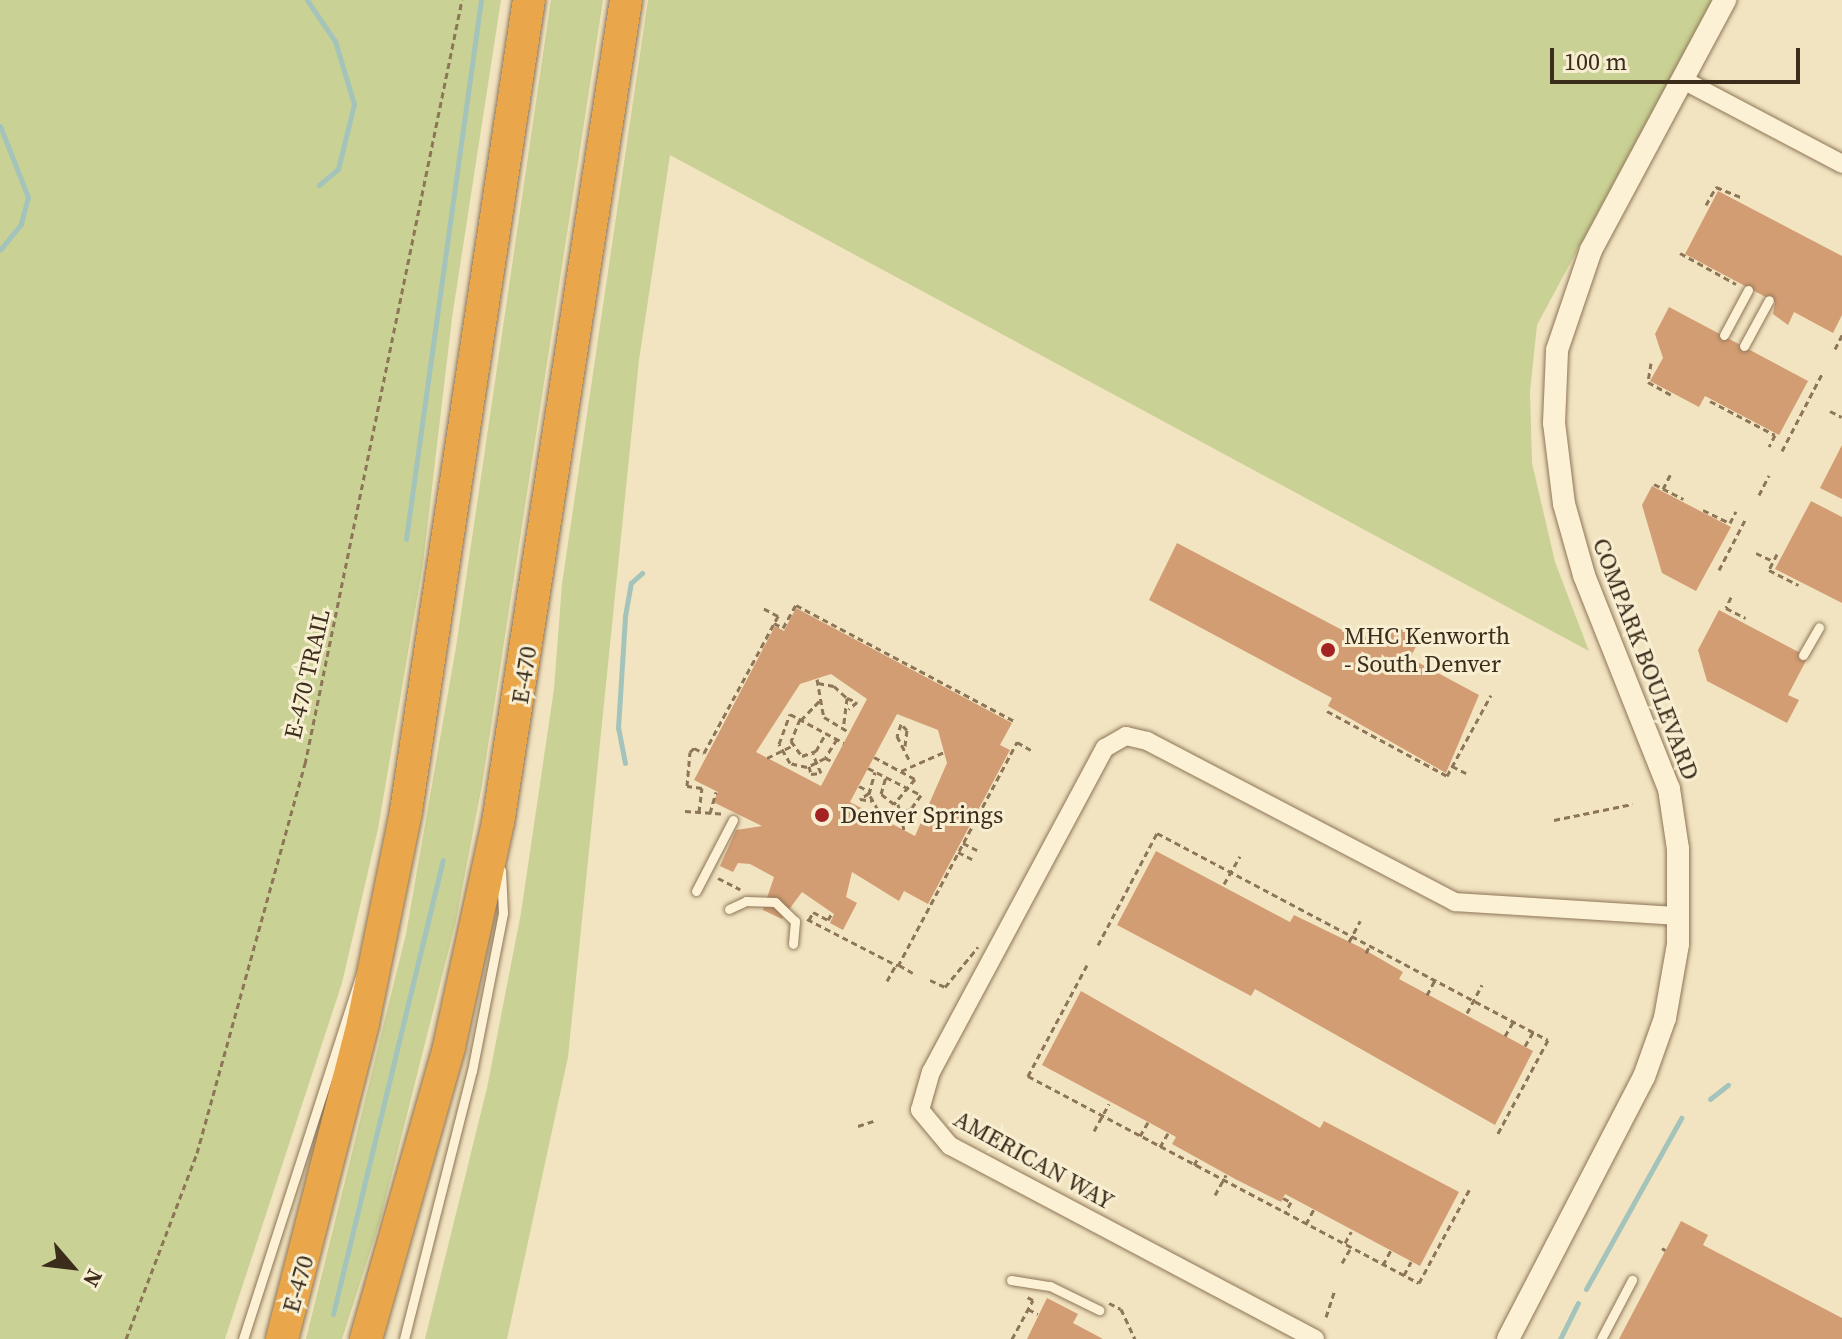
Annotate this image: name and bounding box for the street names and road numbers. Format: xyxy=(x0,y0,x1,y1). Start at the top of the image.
street label: COMPARK BOULEVARD xyxy=(1587,534,1705,784)
street label: E-470 TRAIL xyxy=(278,606,336,742)
street label: E-470 xyxy=(505,644,543,706)
street label: AMERICAN WAY xyxy=(949,1104,1119,1216)
street label: E-470 xyxy=(276,1252,320,1316)

